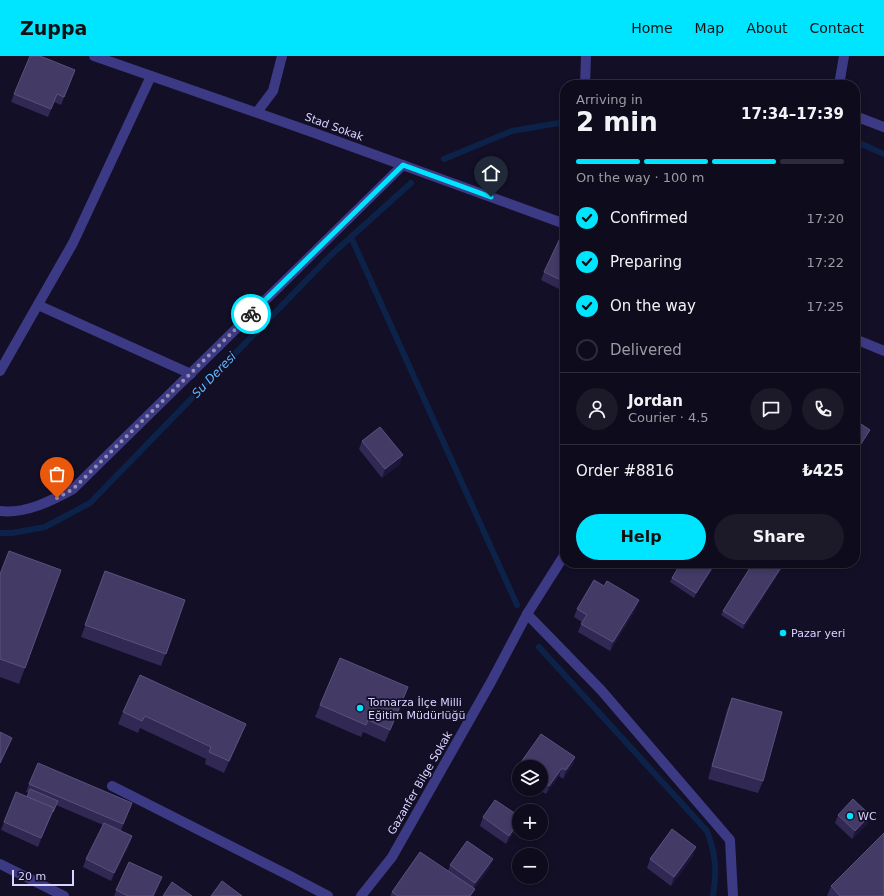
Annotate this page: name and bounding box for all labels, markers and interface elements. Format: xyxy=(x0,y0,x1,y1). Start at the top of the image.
text: Zuppa xyxy=(20,17,87,39)
text: Home xyxy=(631,20,673,36)
text: Map xyxy=(695,20,724,36)
text: About xyxy=(746,20,788,36)
text: Contact xyxy=(810,20,864,36)
text: Arriving in xyxy=(576,92,643,107)
text: 17:34–17:39 xyxy=(741,105,844,123)
text: 2 min xyxy=(576,107,658,137)
street label: Stad Sokak xyxy=(303,110,366,144)
pin xyxy=(474,156,508,197)
icon: home xyxy=(480,162,502,184)
text: On the way · 100 m xyxy=(576,170,704,185)
icon: check xyxy=(576,207,598,229)
text: Confirmed xyxy=(610,209,688,227)
text: 17:20 xyxy=(807,211,844,226)
icon: check xyxy=(576,251,598,273)
text: Preparing xyxy=(610,253,682,271)
text: 17:22 xyxy=(807,255,844,270)
courier xyxy=(231,294,271,334)
icon: check xyxy=(576,295,598,317)
text: On the way xyxy=(610,297,696,315)
text: 17:25 xyxy=(807,299,844,314)
icon: bike xyxy=(240,303,262,325)
text: Delivered xyxy=(610,341,682,359)
water label: Su Deresi xyxy=(189,349,239,401)
button: person xyxy=(576,388,618,430)
button: chat xyxy=(750,388,792,430)
button: phone xyxy=(802,388,844,430)
text: Jordan xyxy=(628,392,683,410)
text: Courier · 4.5 xyxy=(628,410,709,425)
pin xyxy=(40,457,74,498)
text: Order #8816 xyxy=(576,462,674,480)
text: ₺425 xyxy=(802,462,844,480)
icon: bag xyxy=(46,463,68,485)
button: Help xyxy=(576,514,706,560)
button: Share xyxy=(714,514,844,560)
place label: Pazar yeri xyxy=(791,627,845,640)
marker: Pazar yeri xyxy=(778,628,788,638)
place label: Tomarza İlçe Milli Eğitim Müdürlüğü xyxy=(367,696,466,722)
marker: Tomarza İlçe Milli Eğitim Müdürlüğü xyxy=(355,703,365,713)
street label: Gazanfer Bilge Sokak xyxy=(385,728,455,837)
map controls xyxy=(512,760,548,884)
button: layers xyxy=(512,760,548,796)
button: + xyxy=(512,804,548,840)
place label: WC xyxy=(858,810,877,823)
marker: WC xyxy=(845,811,855,821)
button: − xyxy=(512,848,548,884)
scale bar xyxy=(12,868,74,887)
text: 20 m xyxy=(18,870,46,883)

